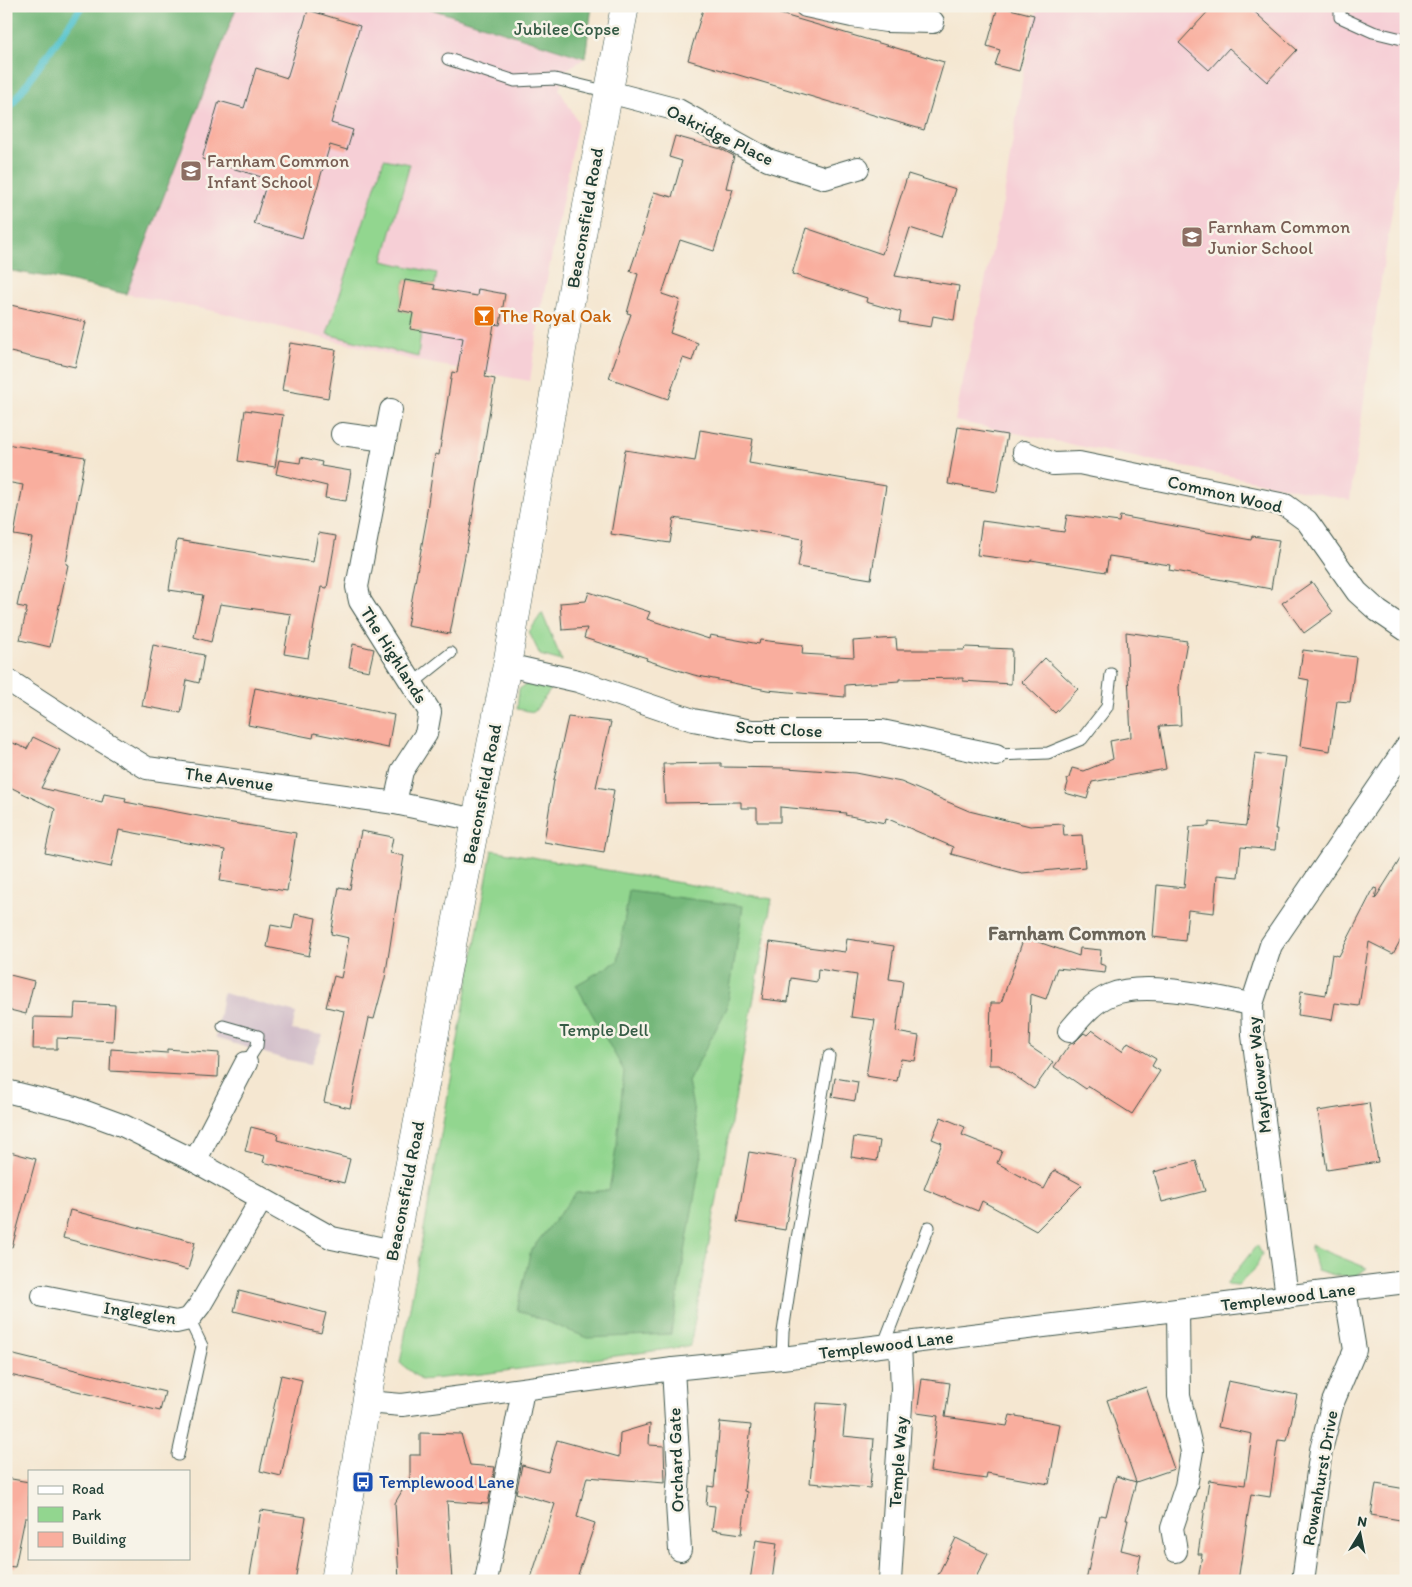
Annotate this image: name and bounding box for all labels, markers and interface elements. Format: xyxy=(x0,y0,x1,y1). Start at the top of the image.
park label: Jubilee Copse xyxy=(514,18,620,40)
street label: Oakridge Place xyxy=(663,100,777,170)
street label: Beaconsfield Road xyxy=(562,146,608,290)
place label: Farnham Common Infant School xyxy=(207,150,349,193)
school or university icon: Farnham Common Infant School xyxy=(179,159,203,183)
place label: Farnham Common Junior School xyxy=(1208,216,1350,259)
school or university icon: Farnham Common Junior School xyxy=(1180,225,1204,249)
bar icon: The Royal Oak xyxy=(472,304,496,328)
place label: The Royal Oak xyxy=(500,305,612,327)
street label: Common Wood xyxy=(1165,470,1285,518)
street label: The Highlands xyxy=(356,603,432,707)
street label: Scott Close xyxy=(735,716,823,742)
street label: Beaconsfield Road xyxy=(458,722,506,866)
street label: The Avenue xyxy=(183,762,275,796)
district label: Farnham Common xyxy=(988,921,1147,945)
street label: Mayflower Way xyxy=(1242,1015,1276,1134)
park label: Temple Dell xyxy=(559,1019,649,1041)
street label: Beaconsfield Road xyxy=(381,1119,429,1263)
street label: Templewood Lane xyxy=(1219,1278,1357,1316)
street label: Ingleglen xyxy=(102,1296,178,1330)
street label: Templewood Lane xyxy=(817,1326,955,1364)
street label: Orchard Gate xyxy=(663,1407,689,1513)
street label: Rowanhurst Drive xyxy=(1297,1409,1343,1547)
street label: Temple Way xyxy=(884,1415,912,1509)
legend xyxy=(28,1470,190,1560)
bus stop icon: Templewood Lane xyxy=(351,1470,375,1494)
place label: Templewood Lane xyxy=(379,1471,515,1493)
text: Road xyxy=(72,1480,105,1498)
text: Park xyxy=(72,1506,102,1524)
north arrow xyxy=(1334,1510,1384,1560)
text: N xyxy=(1356,1512,1368,1531)
text: Building xyxy=(72,1530,126,1548)

